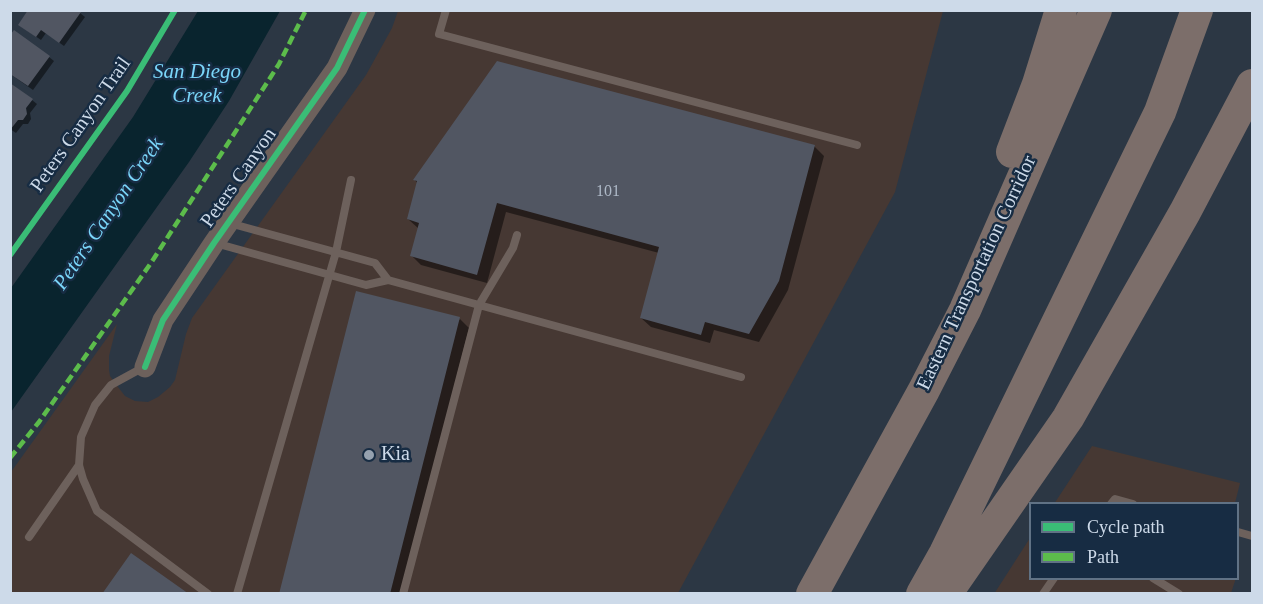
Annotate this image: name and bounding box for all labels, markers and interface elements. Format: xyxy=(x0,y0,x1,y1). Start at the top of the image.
street label: Peters Canyon Trail xyxy=(25,53,137,197)
water label: San Diego Creek xyxy=(153,59,241,109)
street label: Peters Canyon xyxy=(196,124,282,232)
water label: Peters Canyon Creek xyxy=(49,133,169,295)
street label: Eastern Transportation Corridor xyxy=(912,152,1042,394)
house number: 101 xyxy=(596,182,620,202)
place label: Kia xyxy=(381,443,410,467)
marker: Kia xyxy=(362,448,376,462)
legend xyxy=(1029,502,1239,580)
text: Cycle path xyxy=(1087,517,1164,537)
text: Path xyxy=(1087,547,1119,567)

